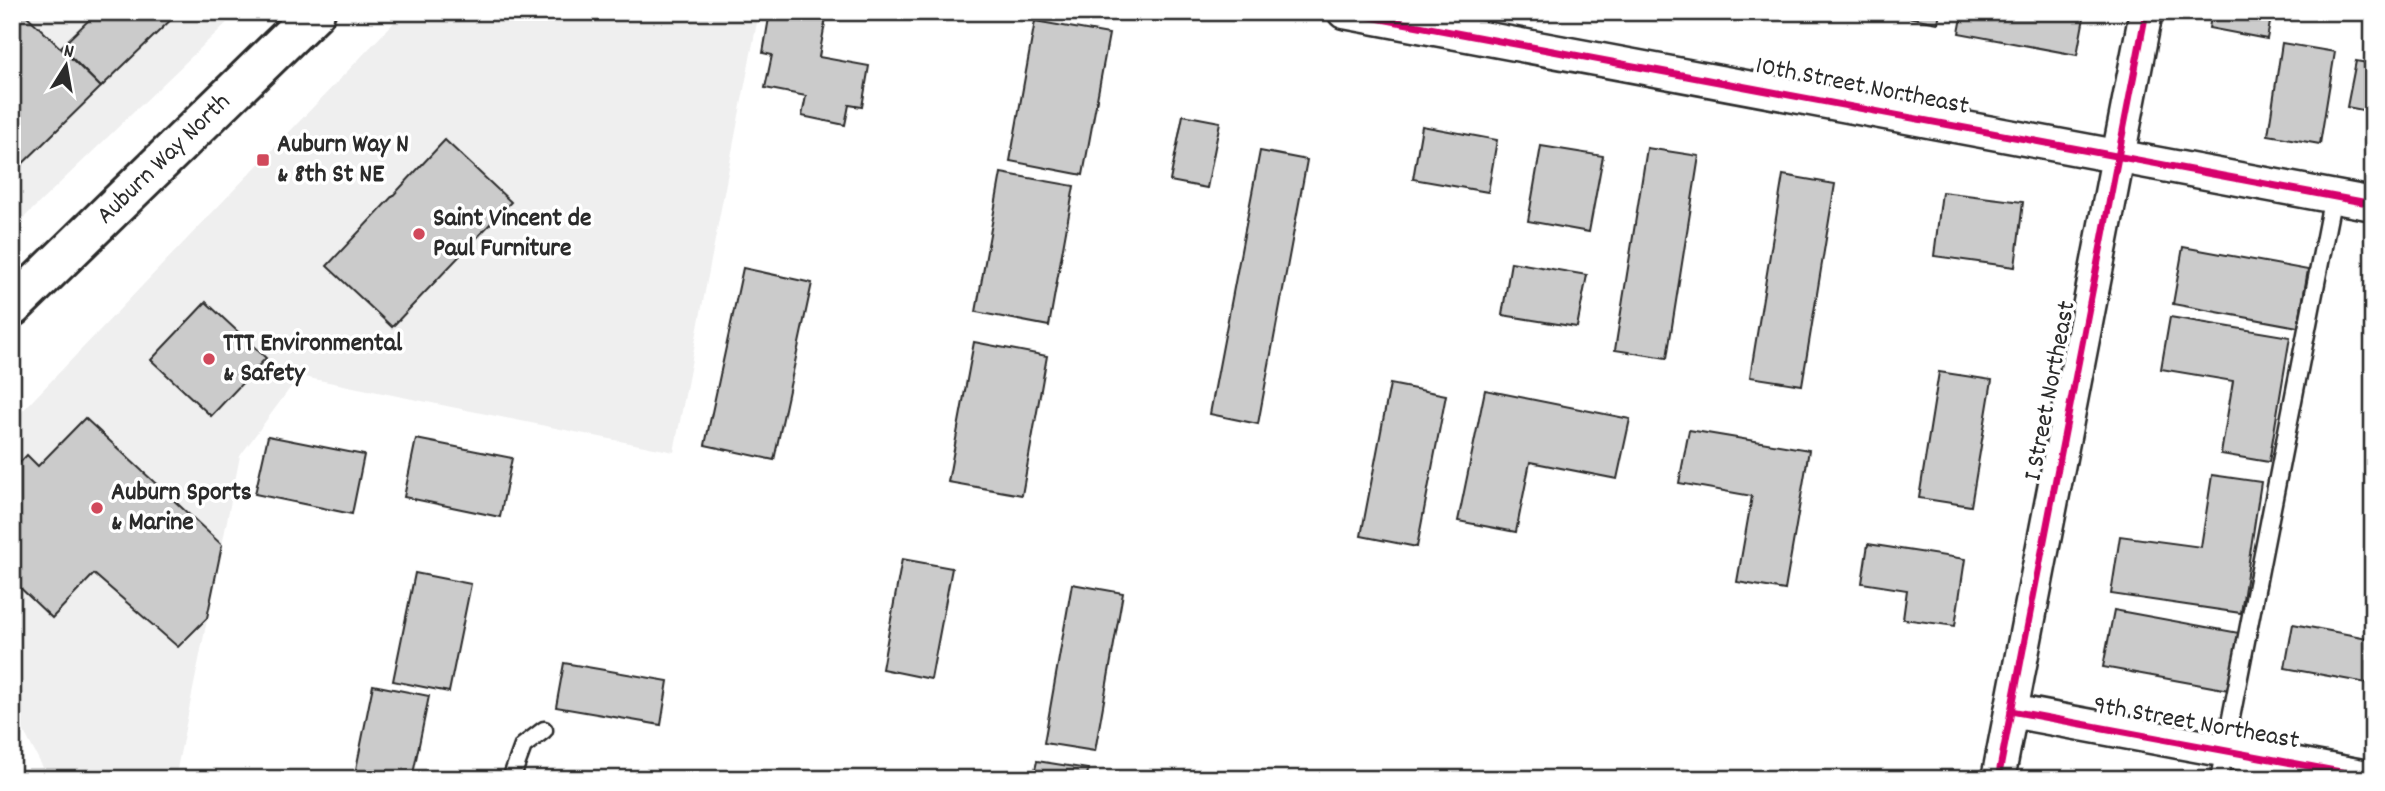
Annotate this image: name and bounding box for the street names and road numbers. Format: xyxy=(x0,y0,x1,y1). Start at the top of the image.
street label: 10th Street Northeast xyxy=(1752,48,1972,126)
street label: Auburn Way North xyxy=(88,85,239,233)
street label: I Street Northeast xyxy=(2015,297,2087,484)
street label: 9th Street Northeast xyxy=(2090,688,2302,760)

